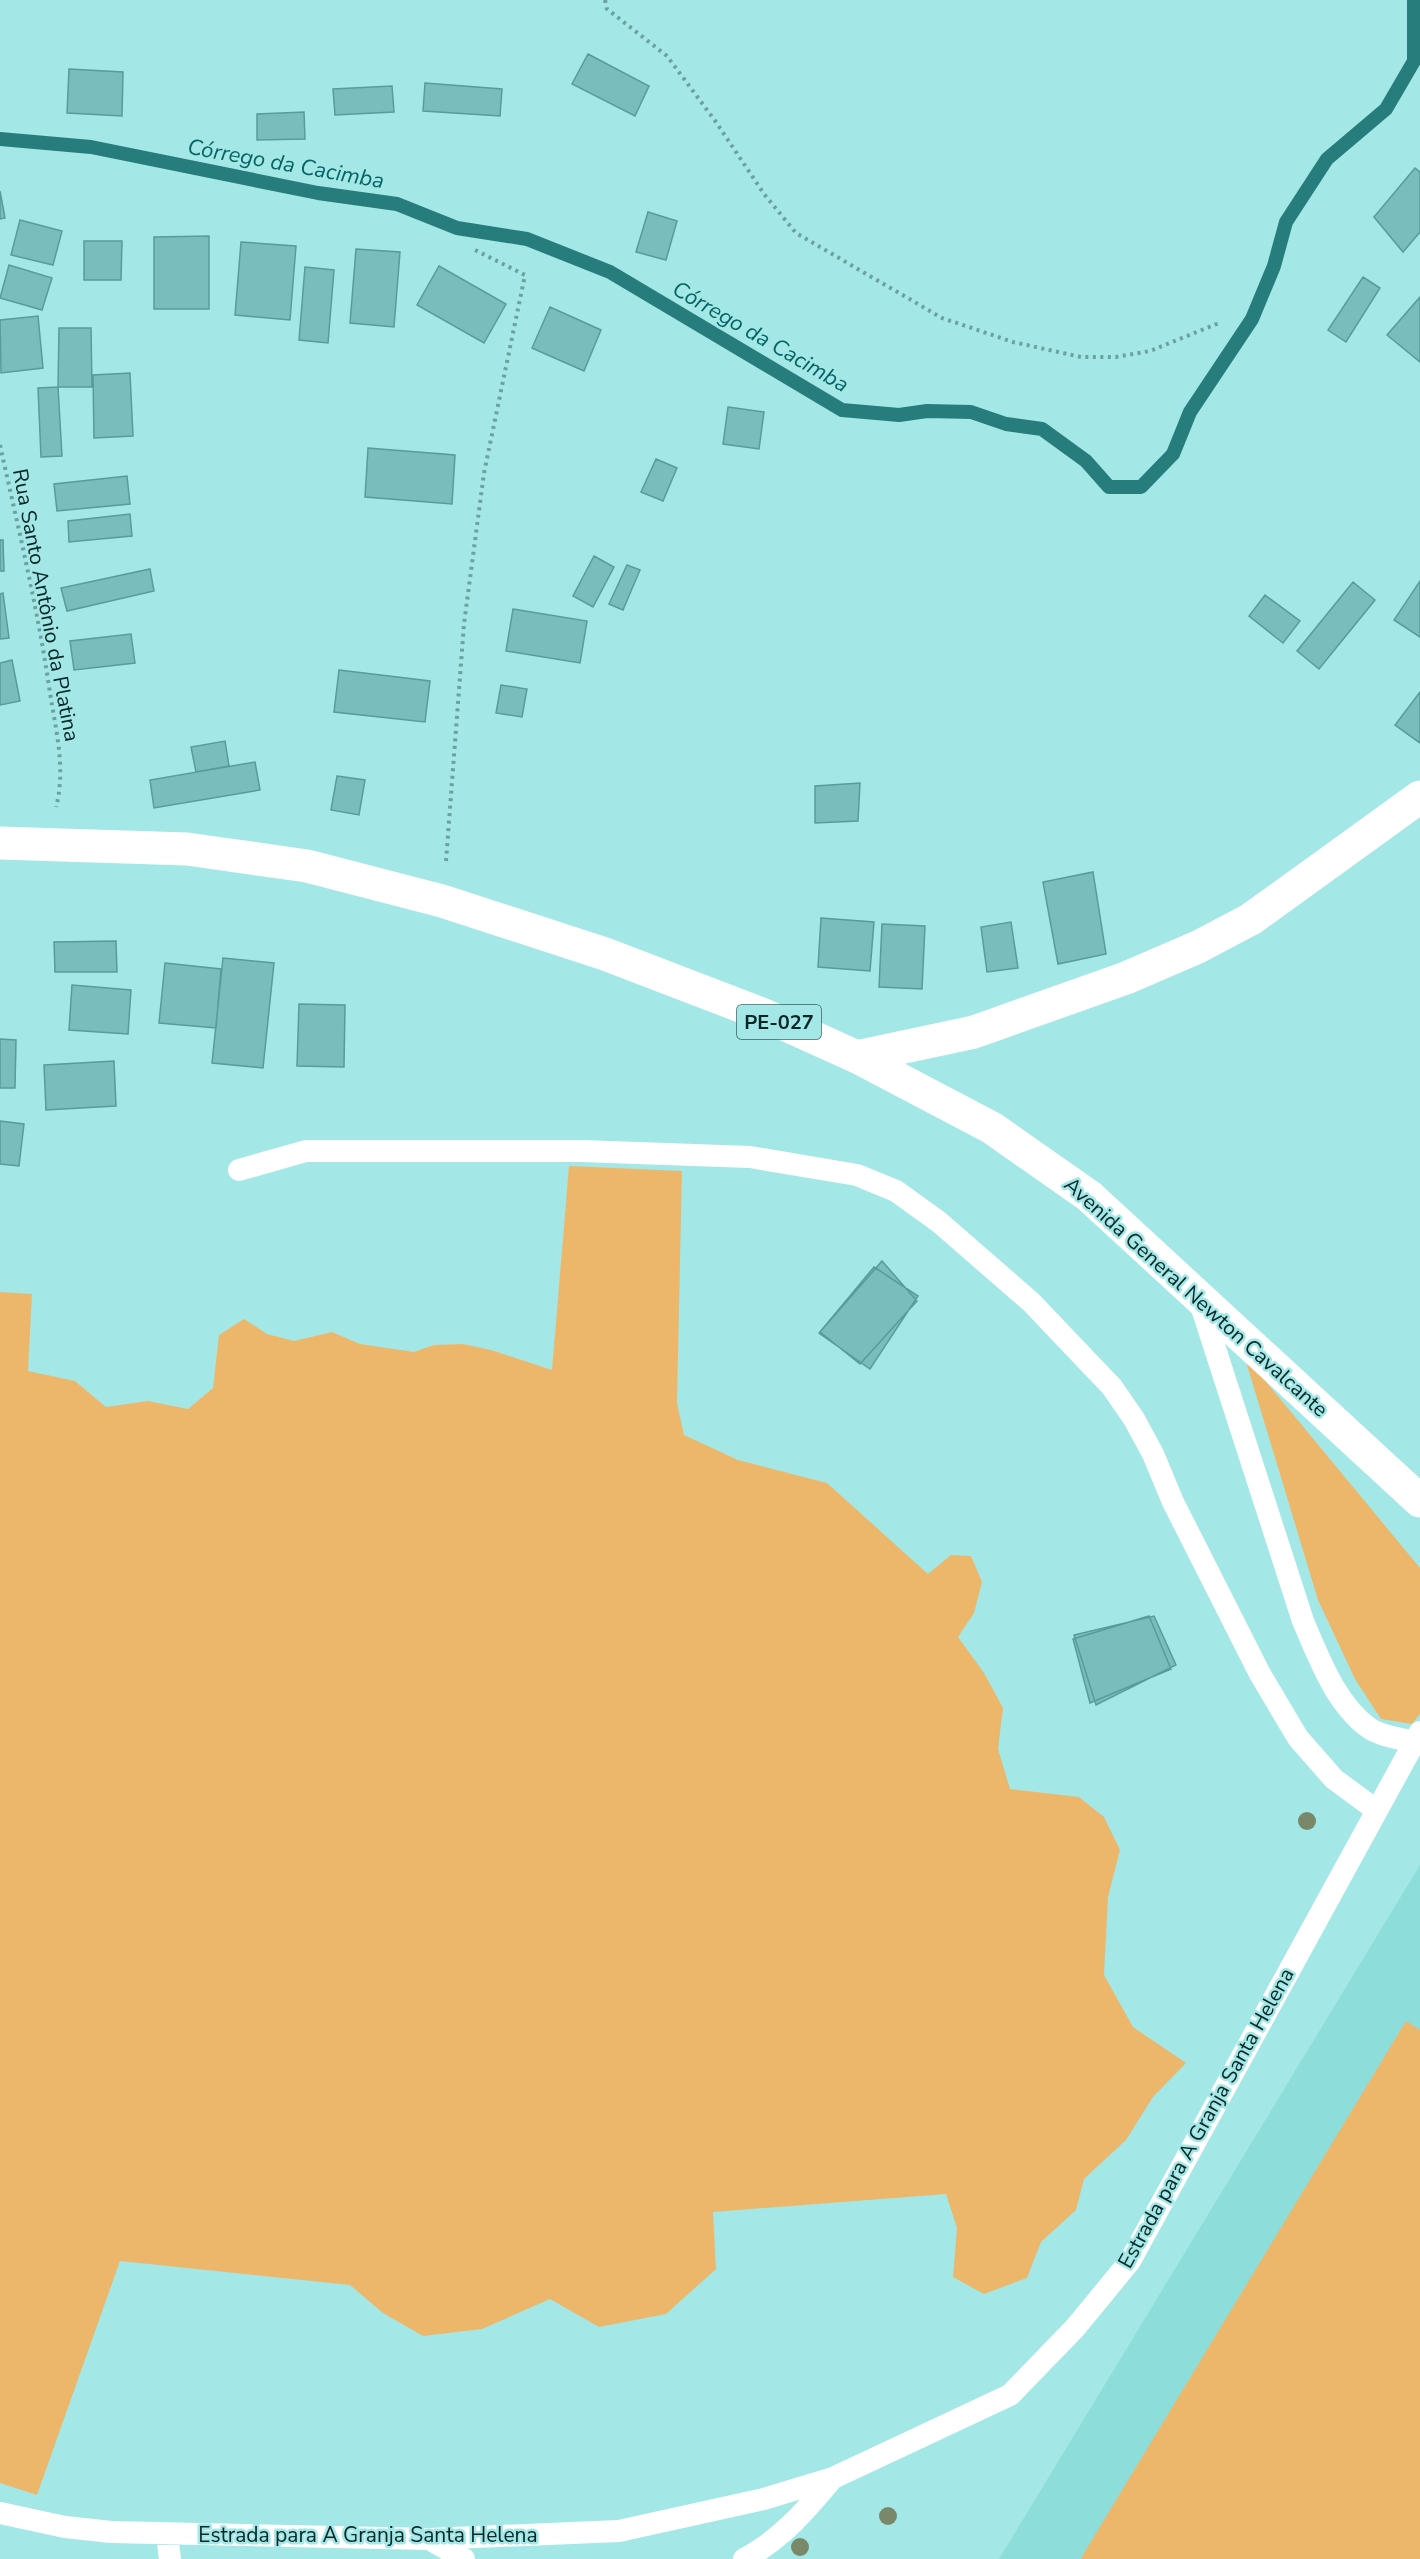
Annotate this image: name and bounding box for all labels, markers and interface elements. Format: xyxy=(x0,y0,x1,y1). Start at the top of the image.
water label: Córrego da Cacimba xyxy=(185,132,387,196)
water label: Córrego da Cacimba xyxy=(667,274,854,400)
street label: Rua Santo Antônio da Platina xyxy=(6,466,86,744)
road number: PE-027 xyxy=(737,1005,821,1039)
street label: Avenida General Newton Cavalcante xyxy=(1058,1171,1334,1423)
street label: Estrada para A Granja Santa Helena xyxy=(1112,1963,1300,2273)
street label: Estrada para A Granja Santa Helena xyxy=(198,2521,538,2549)

